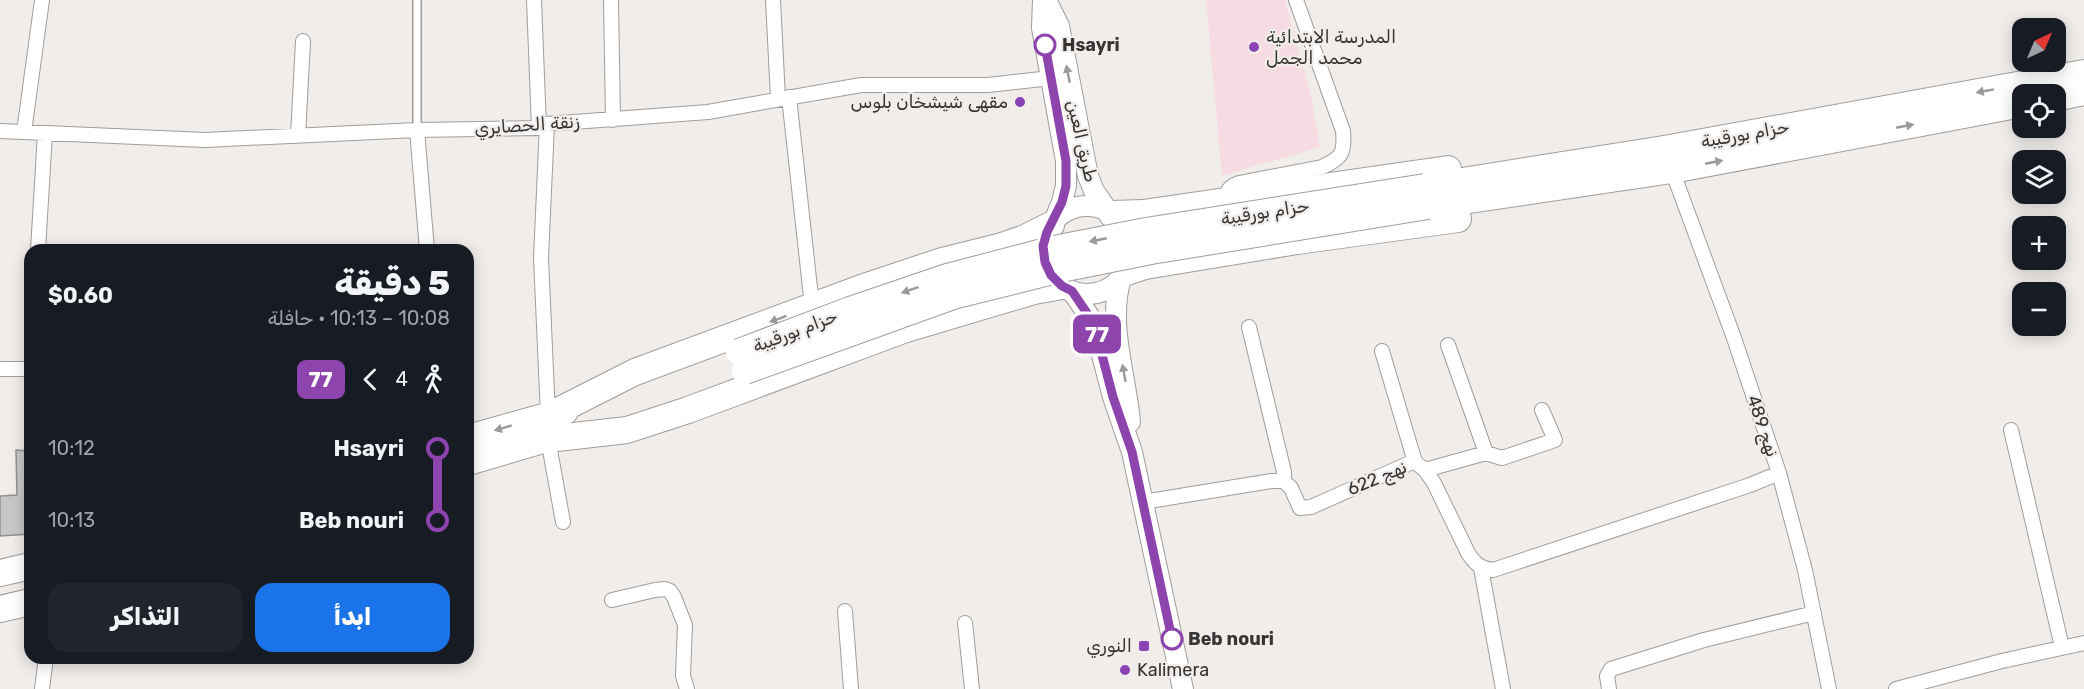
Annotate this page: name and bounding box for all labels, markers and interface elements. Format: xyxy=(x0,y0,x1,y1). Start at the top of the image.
north arrow xyxy=(2012,18,2066,72)
map controls xyxy=(2012,18,2066,336)
place label: المدرسة الابتدائية محمد الجمل xyxy=(1266,26,1396,69)
marker: Hsayri xyxy=(1034,34,1056,56)
place label: Hsayri xyxy=(1062,34,1120,56)
marker: المدرسة الابتدائية محمد الجمل xyxy=(1247,40,1261,54)
one-way arrow xyxy=(1063,65,1072,84)
button: locate xyxy=(2012,84,2066,138)
one-way arrow xyxy=(1975,87,1994,96)
place label: مقهى شيشخان بلوس xyxy=(850,91,1008,113)
marker: مقهى شيشخان بلوس xyxy=(1013,95,1027,109)
street label: طريق العين xyxy=(1062,98,1102,184)
street label: زنقة الحصايري xyxy=(473,110,581,141)
street label: حزام بورقيبة xyxy=(1699,115,1791,153)
one-way arrow xyxy=(1896,121,1915,130)
button: layers xyxy=(2012,150,2066,204)
one-way arrow xyxy=(1704,157,1723,166)
street label: حزام بورقيبة xyxy=(1219,194,1311,230)
button: + xyxy=(2012,216,2066,270)
one-way arrow xyxy=(1088,236,1107,245)
text: 5 دقيقة xyxy=(334,264,450,303)
text: $0.60 xyxy=(48,282,113,309)
button: − xyxy=(2012,282,2066,336)
one-way arrow xyxy=(901,286,919,295)
street label: حزام بورقيبة xyxy=(749,305,841,357)
text: 10:08 – 10:13 · حافلة xyxy=(268,306,450,330)
one-way arrow xyxy=(769,314,787,324)
line badge: 77 xyxy=(1070,314,1124,354)
text: 77 xyxy=(1085,322,1109,347)
icon: back xyxy=(354,363,387,396)
icon: walk xyxy=(417,363,450,396)
one-way arrow xyxy=(1119,363,1128,382)
text: 77 xyxy=(309,367,333,392)
text: 4 xyxy=(396,367,408,391)
street label: نهج 489 xyxy=(1741,392,1784,460)
one-way arrow xyxy=(494,424,512,434)
text: Hsayri xyxy=(333,435,404,462)
text: 10:12 xyxy=(48,436,95,460)
street label: نهج 622 xyxy=(1344,456,1410,501)
text: Beb nouri xyxy=(299,507,404,534)
text: 10:13 xyxy=(48,508,95,532)
button: التذاكر xyxy=(48,583,243,652)
button: ابدأ xyxy=(255,583,450,652)
marker: Beb nouri xyxy=(1161,628,1183,650)
place label: Beb nouri xyxy=(1188,628,1274,650)
place label: النوري xyxy=(1086,635,1132,658)
marker: النوري xyxy=(1137,639,1151,653)
place label: Kalimera xyxy=(1137,659,1209,681)
marker: Kalimera xyxy=(1118,663,1132,677)

